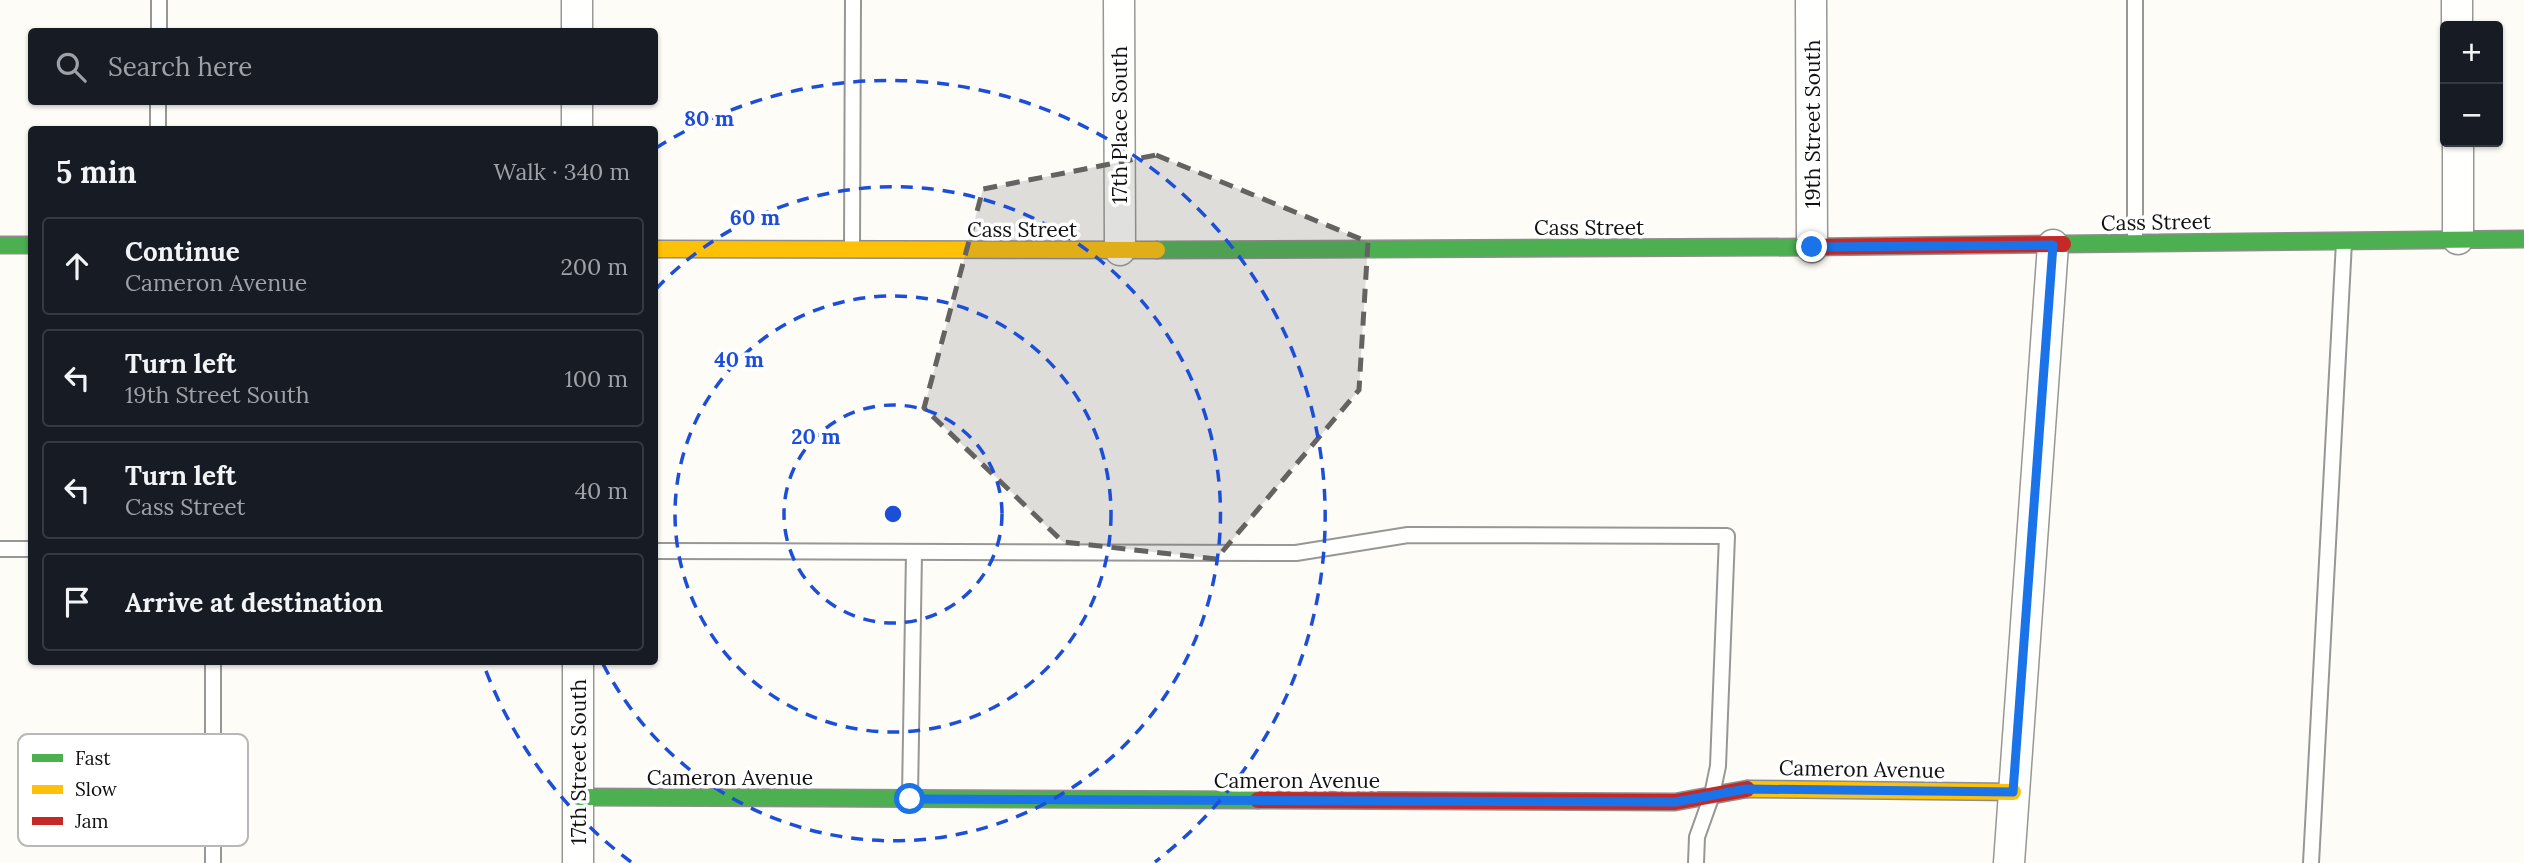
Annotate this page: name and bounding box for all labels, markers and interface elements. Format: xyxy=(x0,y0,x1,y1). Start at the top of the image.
map controls xyxy=(2440,21,2503,147)
button: + xyxy=(2440,21,2503,84)
search box xyxy=(28,28,658,105)
street label: 19th Street South xyxy=(1799,40,1826,208)
street label: 17th Place South xyxy=(1106,46,1133,204)
icon: search xyxy=(52,48,90,86)
text: Search here xyxy=(108,50,252,83)
button: − xyxy=(2440,84,2503,147)
text: 80 m xyxy=(684,105,734,132)
text: 5 min xyxy=(56,153,137,191)
text: Walk · 340 m xyxy=(494,157,630,186)
text: 60 m xyxy=(730,204,780,231)
street label: Cass Street xyxy=(2101,208,2212,236)
street label: Cass Street xyxy=(1534,214,1645,241)
street label: Cass Street xyxy=(967,216,1078,243)
route end xyxy=(1796,231,1827,262)
text: Continue xyxy=(125,235,240,268)
icon: ahead xyxy=(58,247,96,285)
text: 200 m xyxy=(560,252,628,281)
text: Cameron Avenue xyxy=(125,268,307,297)
text: 40 m xyxy=(714,346,764,373)
text: Turn left xyxy=(125,347,236,380)
icon: left xyxy=(58,359,96,397)
text: 100 m xyxy=(564,364,628,393)
text: 19th Street South xyxy=(125,380,310,409)
text: 20 m xyxy=(791,423,841,450)
text: Turn left xyxy=(125,459,236,492)
icon: left xyxy=(58,471,96,509)
text: 40 m xyxy=(575,476,628,505)
text: Cass Street xyxy=(125,492,246,521)
centre of rings xyxy=(881,502,905,526)
icon: arrive xyxy=(58,583,96,621)
text: Arrive at destination xyxy=(125,586,383,619)
street label: 17th Street South xyxy=(565,679,592,845)
legend xyxy=(18,734,248,846)
text: Fast xyxy=(75,746,111,770)
street label: Cameron Avenue xyxy=(1779,754,1945,784)
street label: Cameron Avenue xyxy=(647,764,813,791)
street label: Cameron Avenue xyxy=(1214,767,1380,794)
text: Slow xyxy=(75,777,118,801)
route start xyxy=(894,783,925,814)
text: Jam xyxy=(74,809,109,833)

